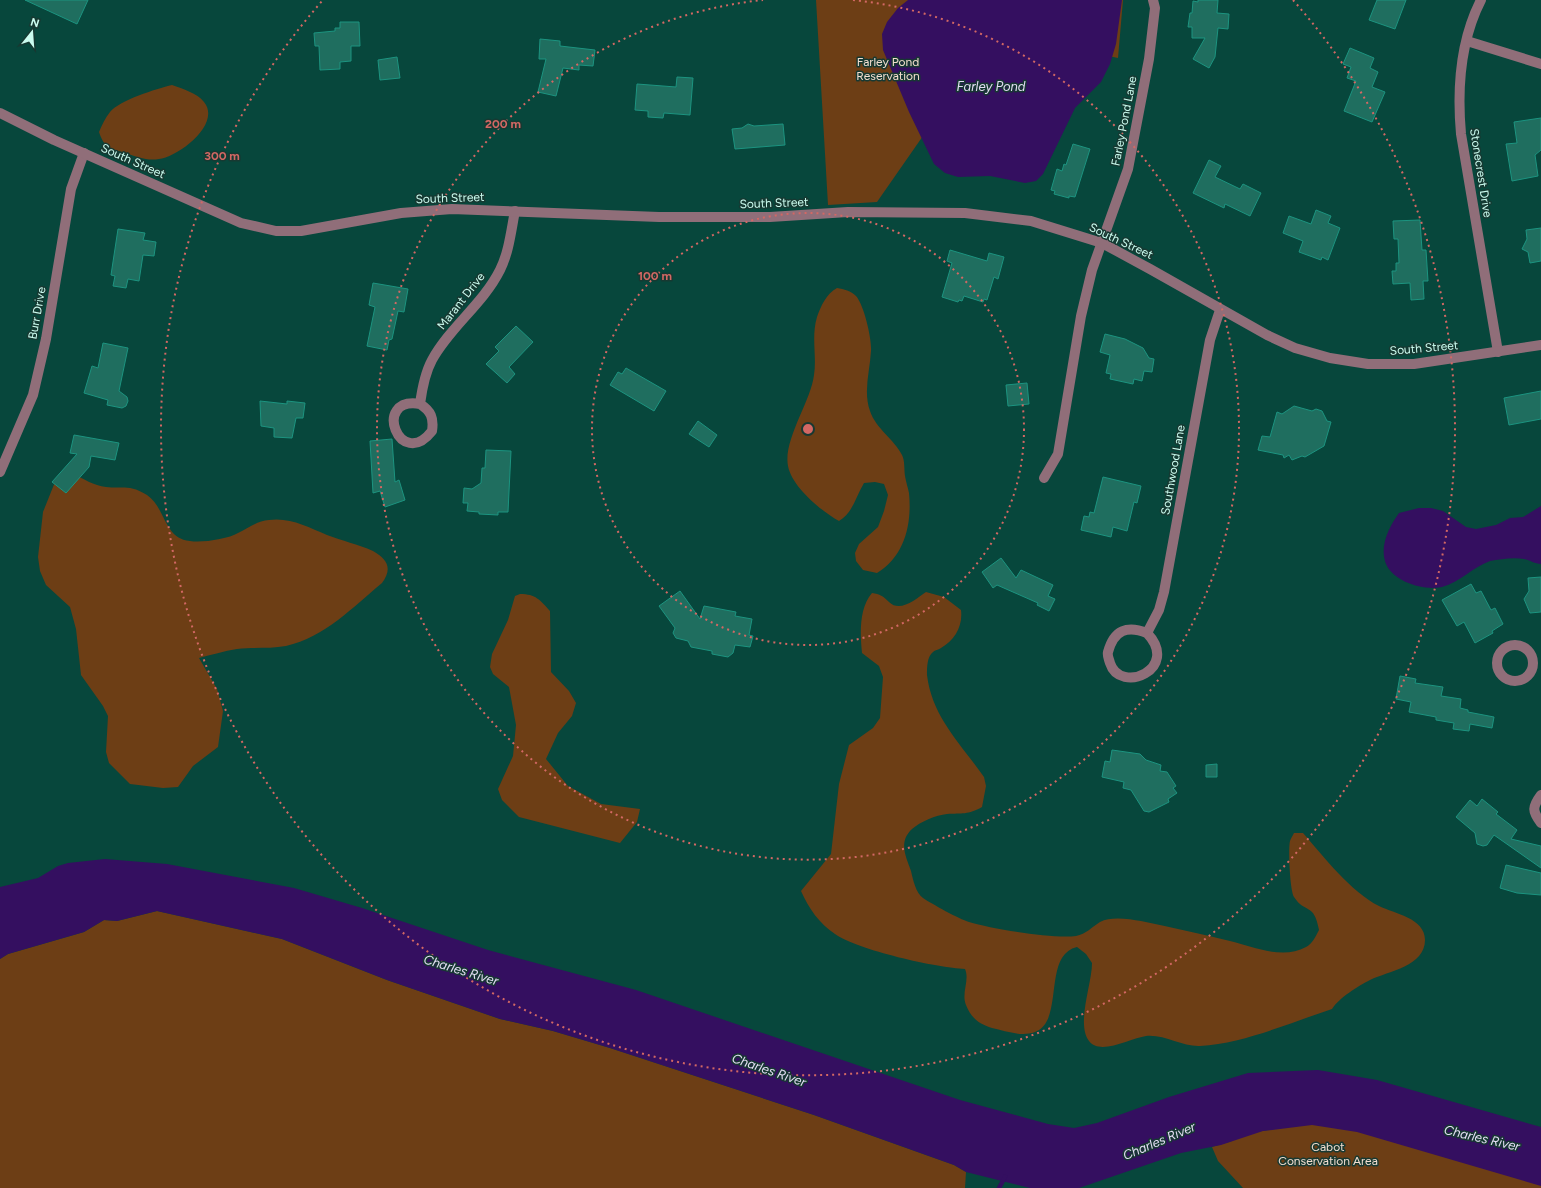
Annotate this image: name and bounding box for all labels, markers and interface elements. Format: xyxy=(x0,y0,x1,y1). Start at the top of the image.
north arrow xyxy=(12,12,52,52)
text: N xyxy=(29,15,41,30)
park label: Farley Pond Reservation xyxy=(856,55,920,83)
street label: Farley Pond Lane xyxy=(1108,75,1140,167)
water label: Farley Pond xyxy=(957,79,1026,94)
text: 200 m xyxy=(485,117,521,131)
street label: Stonecrest Drive xyxy=(1467,127,1495,219)
street label: South Street xyxy=(99,141,168,182)
text: 300 m xyxy=(204,149,240,163)
street label: South Street xyxy=(415,190,485,206)
street label: South Street xyxy=(739,195,809,211)
street label: South Street xyxy=(1087,220,1156,262)
street label: Marant Drive xyxy=(434,269,488,332)
text: 100 m xyxy=(638,269,672,283)
street label: Burr Drive xyxy=(26,285,49,340)
street label: South Street xyxy=(1389,338,1459,358)
centre of rings xyxy=(801,422,815,436)
street label: Southwood Lane xyxy=(1158,424,1188,516)
water label: Charles River xyxy=(422,952,501,989)
water label: Charles River xyxy=(730,1050,809,1090)
water label: Charles River xyxy=(1120,1119,1198,1163)
water label: Charles River xyxy=(1443,1122,1522,1154)
park label: Cabot Conservation Area xyxy=(1278,1140,1378,1168)

